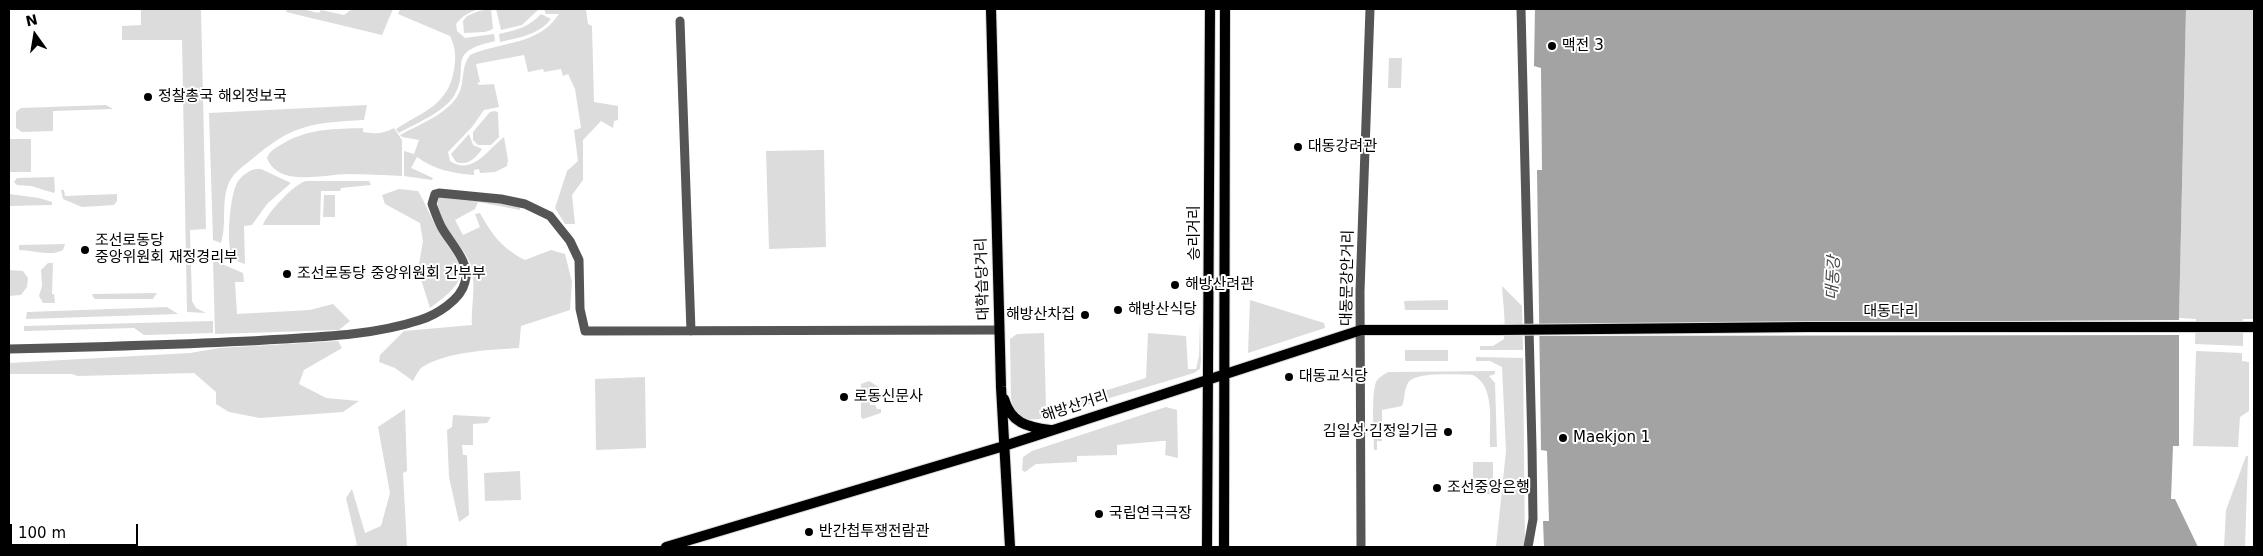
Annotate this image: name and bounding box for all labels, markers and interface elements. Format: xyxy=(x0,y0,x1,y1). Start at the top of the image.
north arrow xyxy=(10,10,60,60)
text: N xyxy=(24,11,39,29)
place label: 맥전 3 xyxy=(1562,37,1604,55)
marker: 맥전 3 xyxy=(1546,40,1558,52)
place label: 정찰총국 해외정보국 xyxy=(158,88,287,106)
marker: 정찰총국 해외정보국 xyxy=(142,91,154,103)
place label: 대동강려관 xyxy=(1308,138,1377,156)
marker: 대동강려관 xyxy=(1292,141,1304,153)
street label: 승리거리 xyxy=(1186,205,1204,261)
street label: 대동문강안거리 xyxy=(1338,230,1358,326)
place label: 조선로동당 중앙위원회 재정경리부 xyxy=(95,232,238,267)
street label: 대학습당거리 xyxy=(973,237,993,321)
marker: 조선로동당 중앙위원회 재정경리부 xyxy=(79,244,91,256)
water label: 대동강 xyxy=(1823,255,1845,301)
place label: 조선로동당 중앙위원회 간부부 xyxy=(297,265,486,283)
marker: 조선로동당 중앙위원회 간부부 xyxy=(281,268,293,280)
place label: 해방산려관 xyxy=(1185,276,1254,294)
marker: 해방산려관 xyxy=(1169,279,1181,291)
place label: 해방산식당 xyxy=(1128,301,1197,319)
street label: 대동다리 xyxy=(1863,303,1919,321)
marker: 해방산식당 xyxy=(1112,304,1124,316)
place label: 해방산차집 xyxy=(1006,306,1075,324)
marker: 해방산차집 xyxy=(1079,309,1091,321)
place label: 대동교식당 xyxy=(1299,368,1368,386)
marker: 대동교식당 xyxy=(1283,371,1295,383)
place label: 로동신문사 xyxy=(854,388,923,406)
street label: 해방산거리 xyxy=(1039,388,1111,426)
marker: 로동신문사 xyxy=(838,391,850,403)
place label: 김일성·김정일기금 xyxy=(1323,423,1438,441)
marker: 김일성·김정일기금 xyxy=(1442,426,1454,438)
place label: Maekjon 1 xyxy=(1573,429,1650,447)
marker: Maekjon 1 xyxy=(1557,432,1569,444)
place label: 조선중앙은행 xyxy=(1447,479,1530,497)
marker: 조선중앙은행 xyxy=(1431,482,1443,494)
place label: 국립연극극장 xyxy=(1109,505,1192,523)
marker: 국립연극극장 xyxy=(1093,508,1105,520)
scale bar xyxy=(12,514,140,546)
place label: 반간첩투쟁전람관 xyxy=(819,523,929,541)
text: 100 m xyxy=(18,524,66,542)
marker: 반간첩투쟁전람관 xyxy=(803,526,815,538)

